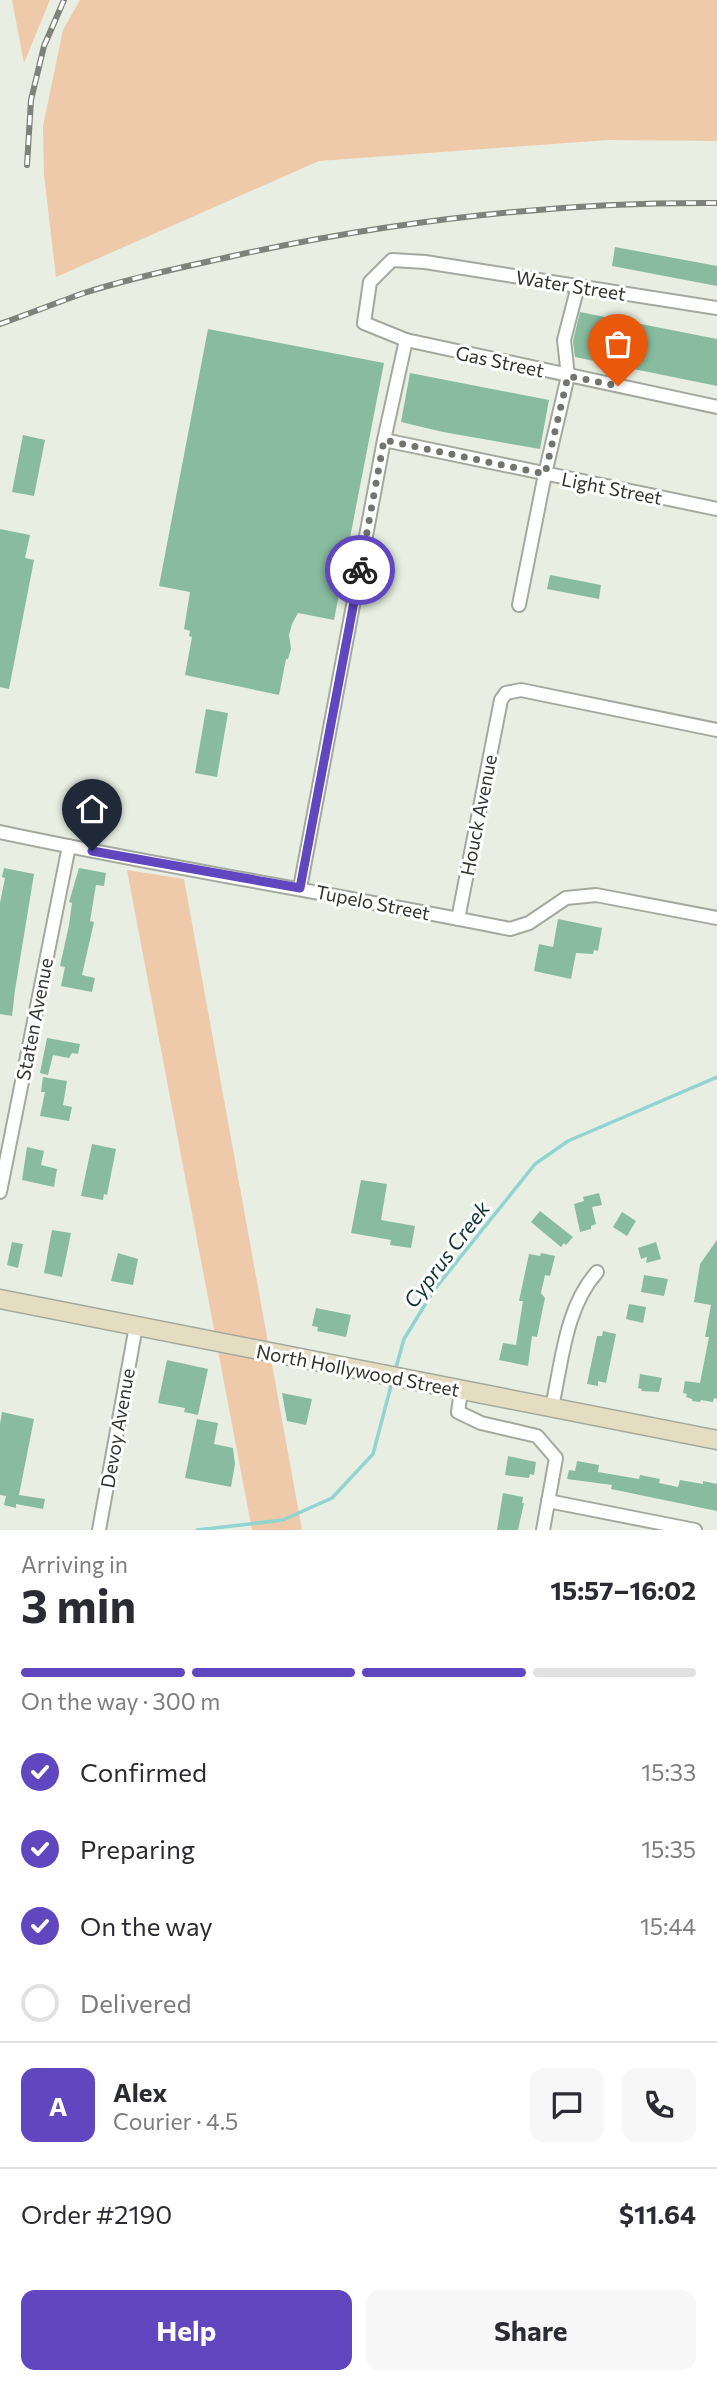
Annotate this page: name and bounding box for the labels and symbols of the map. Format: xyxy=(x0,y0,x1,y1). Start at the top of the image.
street label: Water Street xyxy=(514,265,628,305)
pin xyxy=(588,314,648,386)
street label: Gas Street xyxy=(454,340,547,382)
street label: Light Street xyxy=(560,467,665,509)
courier xyxy=(325,535,395,605)
street label: Houck Avenue xyxy=(455,752,501,878)
pin xyxy=(62,779,122,851)
street label: Tupelo Street xyxy=(314,880,432,924)
street label: Staten Avenue xyxy=(11,956,57,1082)
water label: Cyprus Creek xyxy=(398,1195,495,1312)
street label: North Hollywood Street xyxy=(254,1339,462,1401)
street label: Devoy Avenue xyxy=(95,1366,139,1490)

